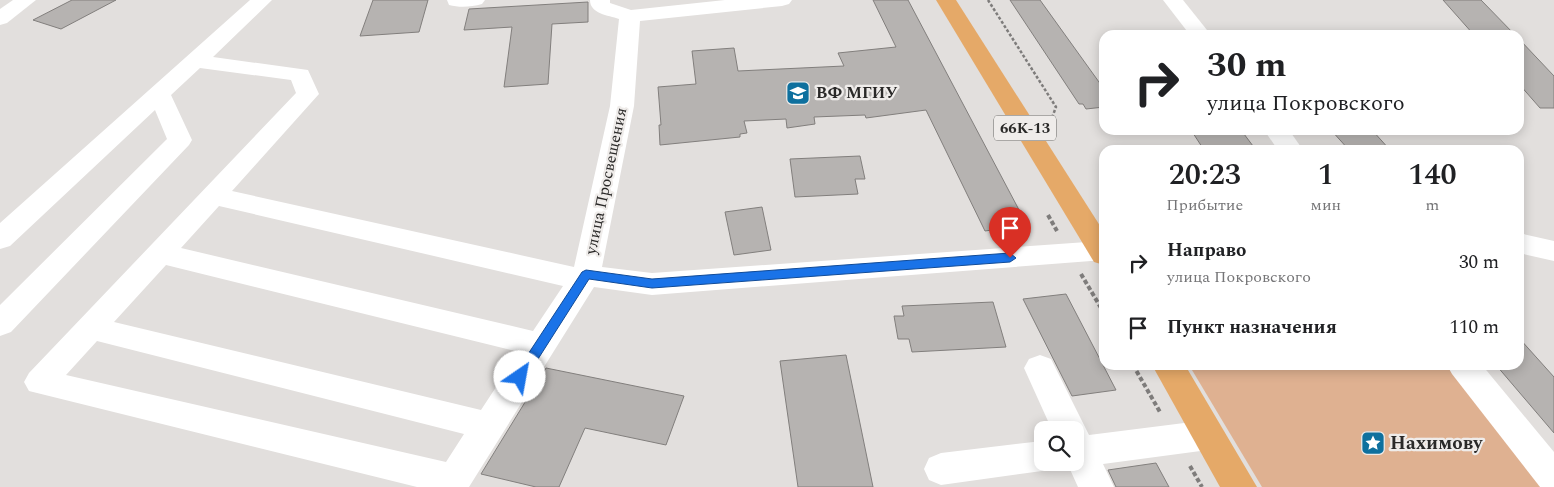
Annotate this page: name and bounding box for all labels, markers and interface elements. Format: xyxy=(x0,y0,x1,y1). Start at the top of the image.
text: 30 m xyxy=(1207,39,1287,92)
icon: right xyxy=(1124,50,1189,115)
school or university icon: ВФ МГИУ xyxy=(785,80,811,106)
place label: ВФ МГИУ xyxy=(816,81,897,105)
text: улица Покровского xyxy=(1207,87,1405,120)
street label: улица Просвещения xyxy=(579,105,633,258)
road number: 66К-13 xyxy=(994,116,1056,140)
text: 20:23 xyxy=(1169,152,1241,198)
text: 1 xyxy=(1318,152,1334,198)
text: 140 xyxy=(1408,152,1457,198)
text: Прибытие xyxy=(1166,193,1243,217)
text: мин xyxy=(1311,193,1341,217)
text: m xyxy=(1426,193,1439,217)
pin xyxy=(989,207,1031,258)
icon: arrive xyxy=(996,214,1024,242)
text: Направо xyxy=(1167,236,1246,265)
text: 30 m xyxy=(1459,248,1499,277)
icon: right xyxy=(1124,249,1152,277)
text: улица Покровского xyxy=(1167,265,1311,289)
text: Пункт назначения xyxy=(1167,313,1337,342)
text: 110 m xyxy=(1449,313,1499,342)
icon: arrive xyxy=(1124,314,1152,342)
position arrow xyxy=(493,350,545,402)
map controls xyxy=(1034,421,1084,471)
button: search xyxy=(1034,421,1084,471)
place label: Нахимову xyxy=(1390,429,1483,458)
place icon: Нахимову xyxy=(1360,430,1386,456)

